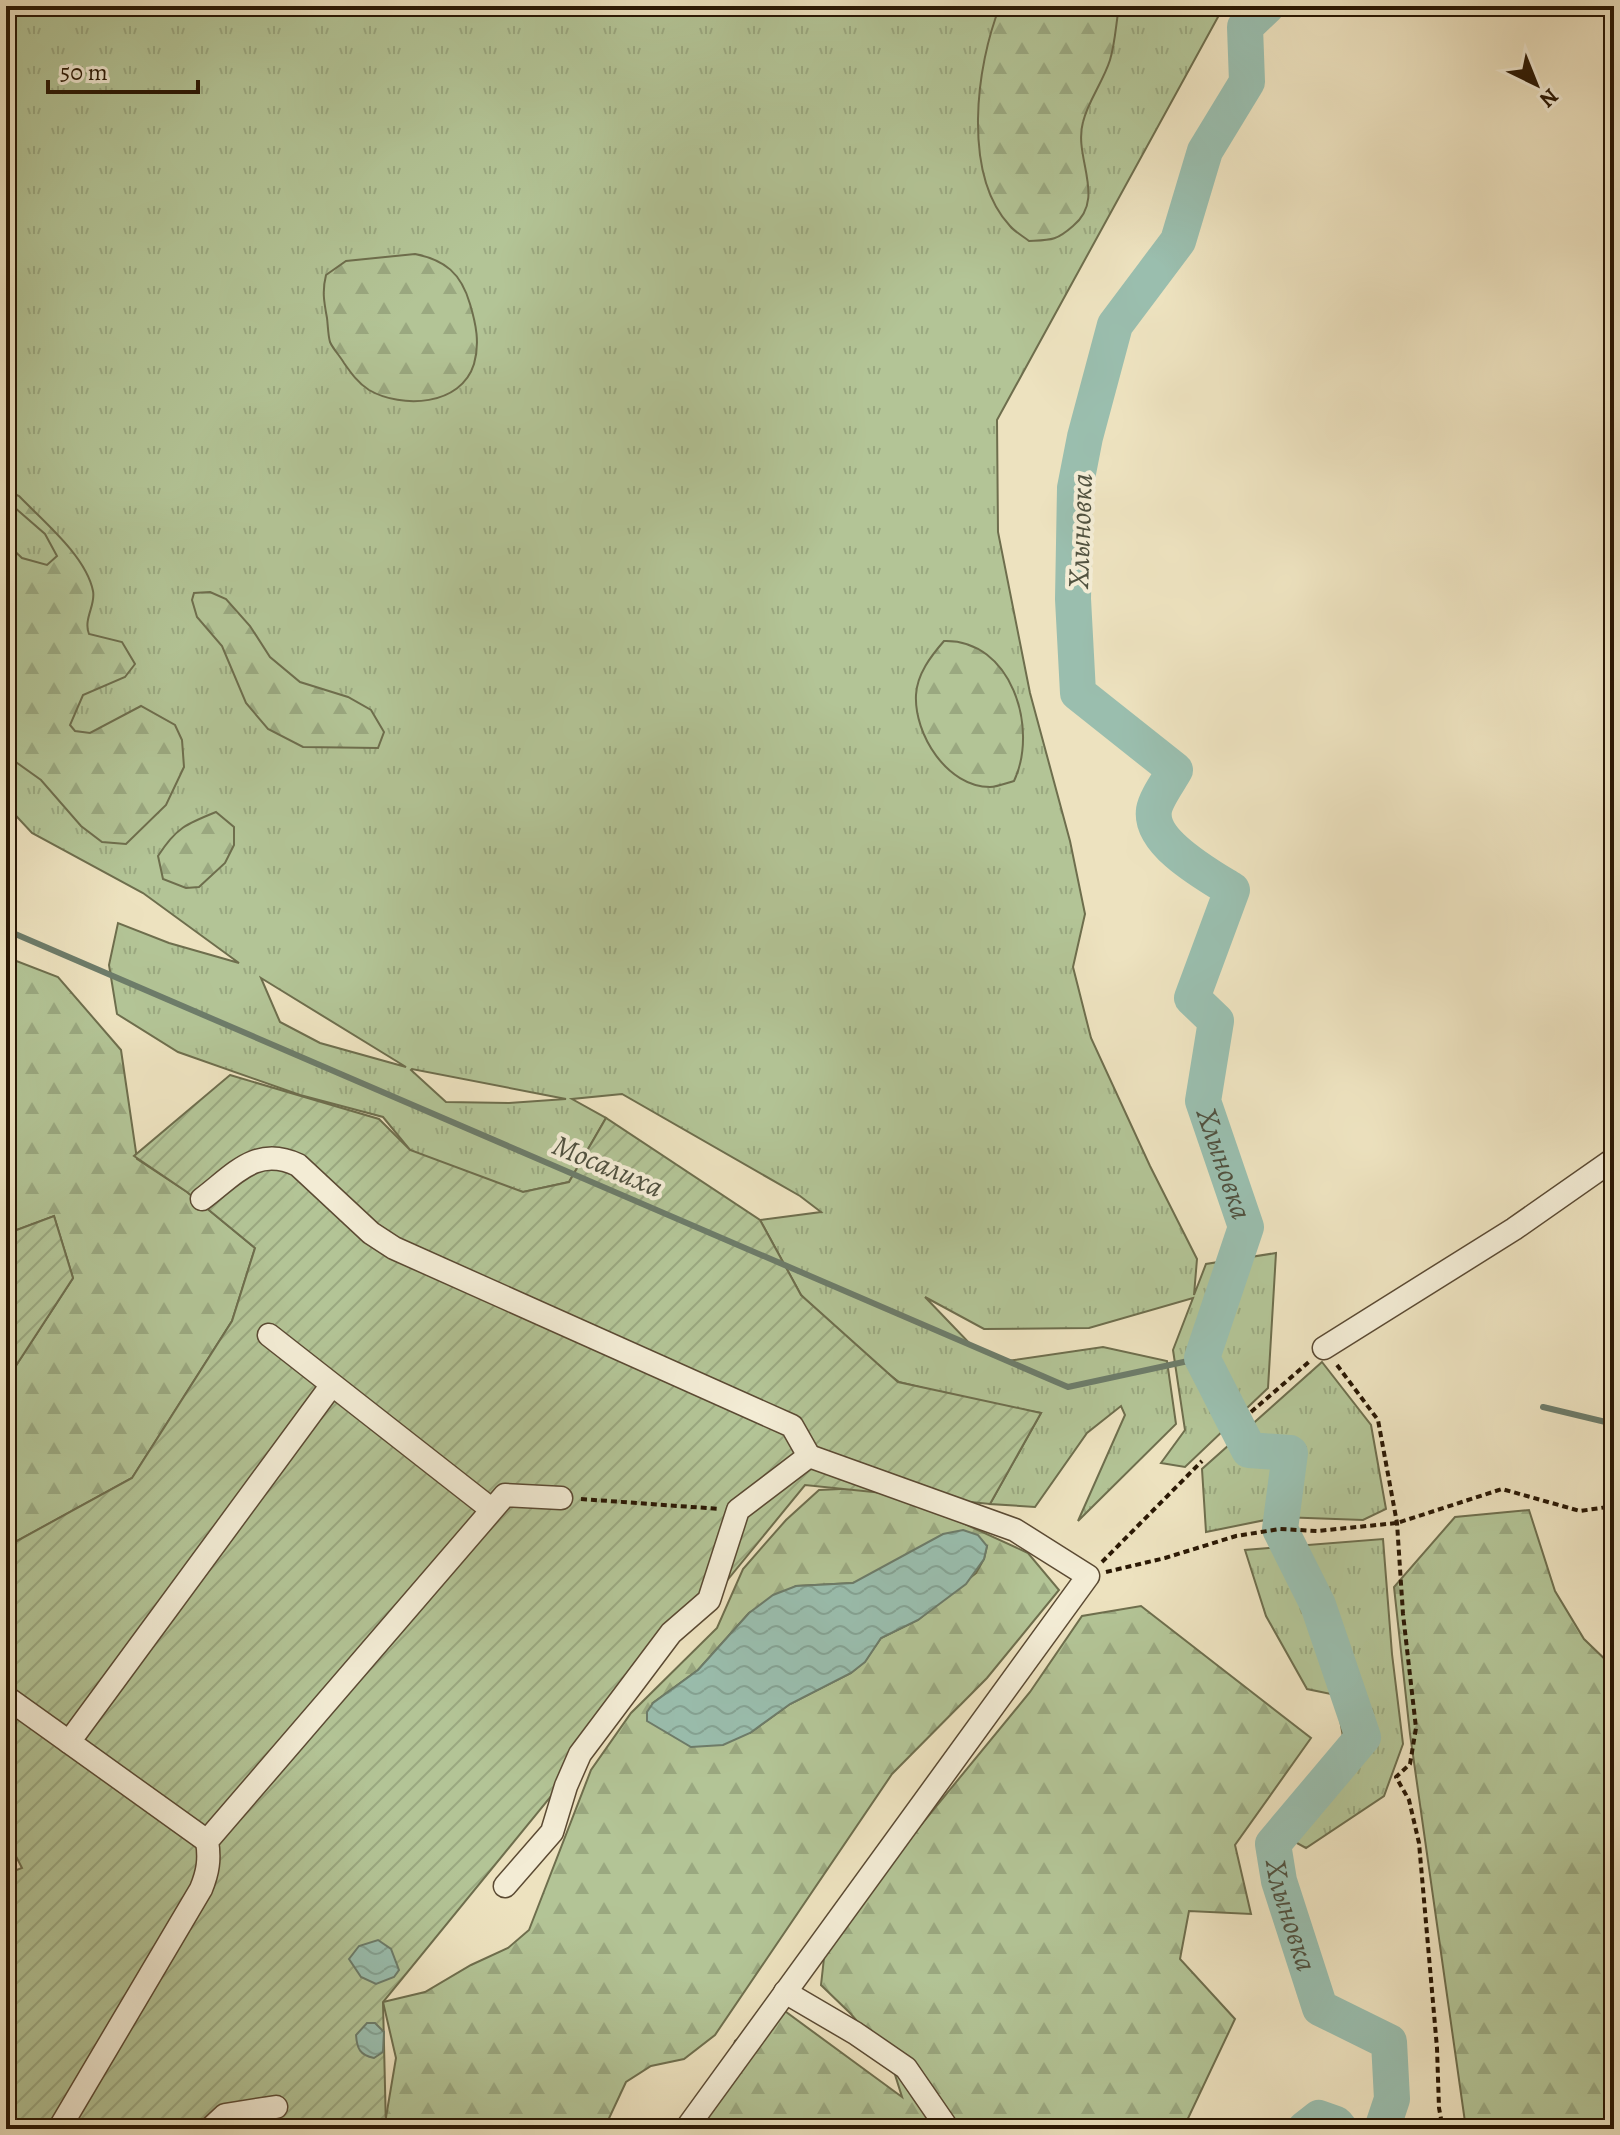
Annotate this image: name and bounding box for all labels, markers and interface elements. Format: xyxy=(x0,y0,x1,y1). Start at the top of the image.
scale bar xyxy=(48,44,198,94)
north arrow xyxy=(1496,44,1576,124)
text: 50 m xyxy=(60,56,108,88)
text: N xyxy=(1533,81,1565,114)
water label: Хлыновка xyxy=(1058,473,1102,590)
water label: Хлыновка xyxy=(1186,1102,1262,1225)
water label: Мосалиха xyxy=(547,1125,669,1207)
water label: Хлыновка xyxy=(1256,1855,1327,1976)

